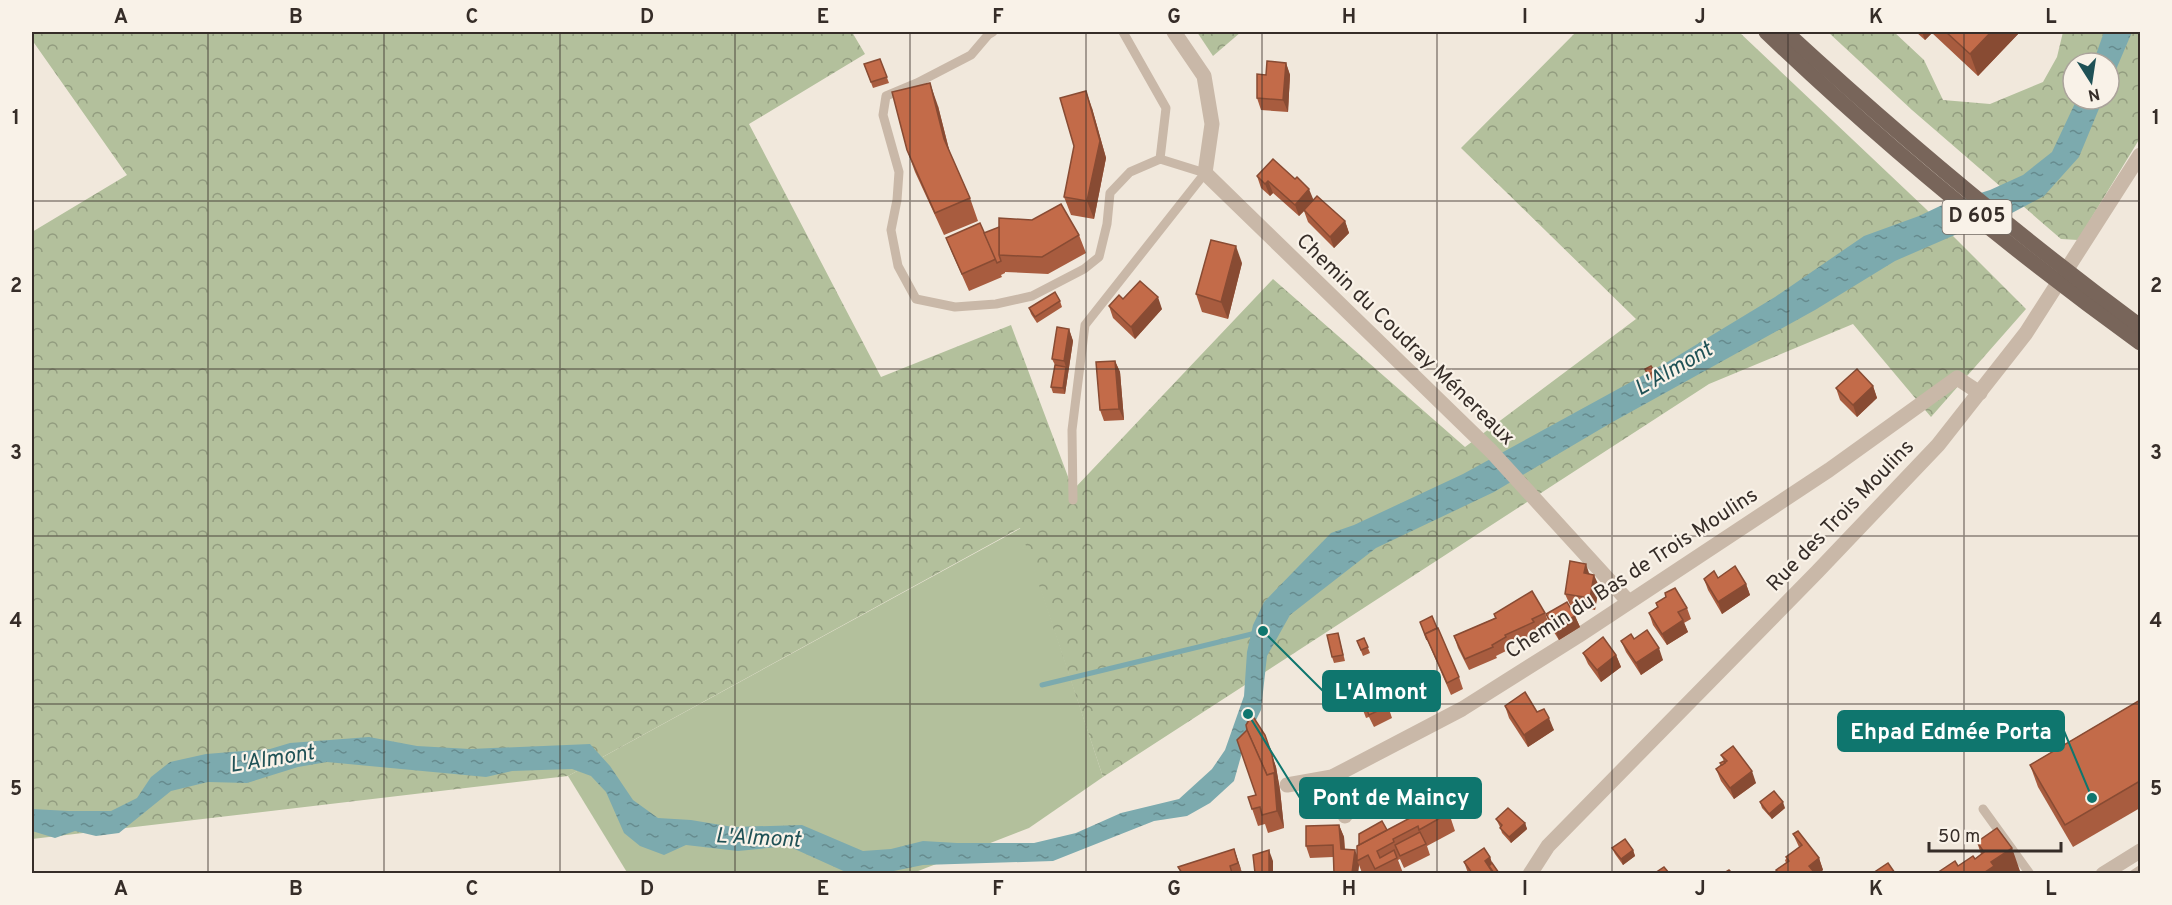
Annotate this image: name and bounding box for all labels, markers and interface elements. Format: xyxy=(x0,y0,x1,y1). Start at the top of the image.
text: A xyxy=(114,5,128,31)
text: B xyxy=(289,5,303,31)
text: C xyxy=(466,5,478,31)
text: D xyxy=(640,5,654,31)
text: E xyxy=(817,5,829,31)
text: F xyxy=(992,5,1004,31)
text: G xyxy=(1167,5,1181,31)
text: H xyxy=(1342,5,1356,31)
text: I xyxy=(1522,5,1528,31)
text: J xyxy=(1694,5,1706,31)
text: K xyxy=(1869,5,1883,31)
text: L xyxy=(2045,5,2057,31)
north arrow xyxy=(2061,51,2121,111)
text: N xyxy=(2086,83,2101,105)
text: 1 xyxy=(12,106,20,132)
text: 1 xyxy=(2152,106,2160,132)
road number: D 605 xyxy=(1942,200,2012,234)
street label: Chemin du Coudray Ménereaux xyxy=(1290,228,1520,452)
text: 2 xyxy=(10,274,22,300)
text: 2 xyxy=(2150,274,2162,300)
water label: L'Almont xyxy=(1630,336,1719,403)
street label: Rue des Trois Moulins xyxy=(1761,434,1921,598)
text: 3 xyxy=(10,441,22,467)
text: 3 xyxy=(2150,441,2162,467)
street label: Chemin du Bas de Trois Moulins xyxy=(1501,482,1763,666)
text: 4 xyxy=(10,609,22,635)
text: 4 xyxy=(2150,609,2162,635)
callout: L'Almont xyxy=(1323,671,1440,711)
text: L'Almont xyxy=(1335,680,1427,707)
callout: Ehpad Edmée Porta xyxy=(1838,711,2064,751)
text: Ehpad Edmée Porta xyxy=(1850,720,2052,747)
water label: L'Almont xyxy=(228,740,317,780)
text: 5 xyxy=(10,777,22,803)
text: 5 xyxy=(2150,777,2162,803)
callout: Pont de Maincy xyxy=(1300,778,1481,818)
text: Pont de Maincy xyxy=(1312,786,1470,813)
scale bar xyxy=(1929,815,2061,853)
water label: L'Almont xyxy=(715,823,803,855)
text: 50 m xyxy=(1938,826,1980,849)
text: A xyxy=(114,877,128,903)
text: B xyxy=(289,877,303,903)
text: C xyxy=(466,877,478,903)
text: D xyxy=(640,877,654,903)
text: E xyxy=(817,877,829,903)
text: F xyxy=(992,877,1004,903)
text: G xyxy=(1167,877,1181,903)
text: H xyxy=(1342,877,1356,903)
text: I xyxy=(1522,877,1528,903)
text: J xyxy=(1694,877,1706,903)
text: K xyxy=(1869,877,1883,903)
text: L xyxy=(2045,877,2057,903)

